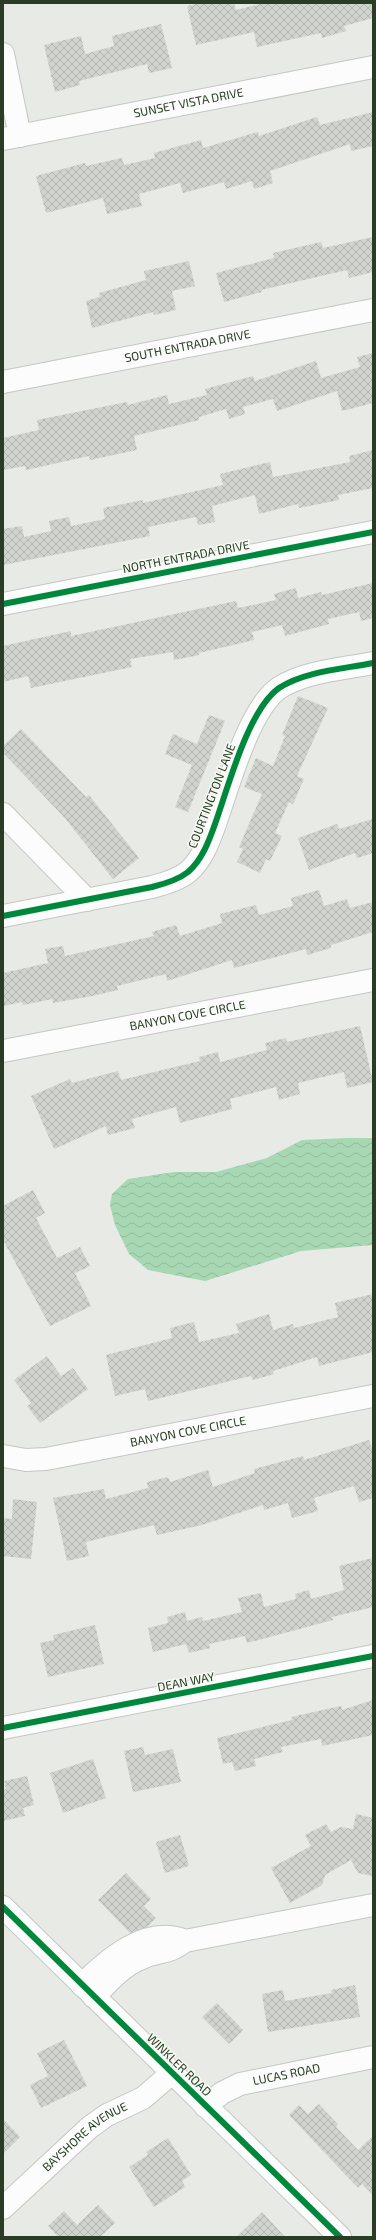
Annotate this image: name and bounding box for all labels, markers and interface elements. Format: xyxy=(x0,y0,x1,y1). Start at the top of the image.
street label: SUNSET VISTA DRIVE xyxy=(132,84,245,119)
street label: SOUTH ENTRADA DRIVE xyxy=(123,326,252,364)
street label: NORTH ENTRADA DRIVE xyxy=(121,537,251,575)
street label: COURTINGTON LANE xyxy=(185,741,238,850)
street label: BANYON COVE CIRCLE xyxy=(128,997,247,1033)
street label: BANYON COVE CIRCLE xyxy=(129,1413,247,1449)
street label: DEAN WAY xyxy=(156,1669,216,1693)
street label: WINKLER ROAD xyxy=(145,2030,215,2098)
street label: LUCAS ROAD xyxy=(251,2060,321,2087)
street label: BAYSHORE AVENUE xyxy=(39,2098,129,2174)

